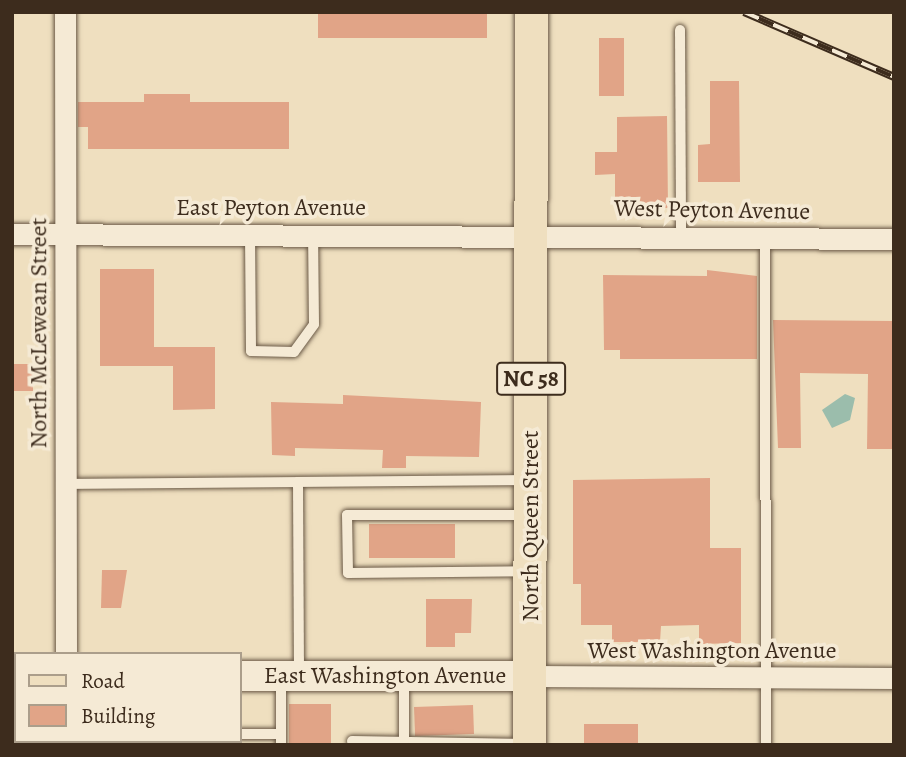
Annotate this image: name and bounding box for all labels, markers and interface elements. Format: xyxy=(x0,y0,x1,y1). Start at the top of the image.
street label: East Peyton Avenue xyxy=(176,194,366,222)
street label: West Peyton Avenue xyxy=(614,194,810,226)
street label: North McLewean Street xyxy=(25,217,53,449)
road number: NC 58 xyxy=(496,360,566,398)
street label: North Queen Street xyxy=(517,430,545,622)
street label: West Washington Avenue xyxy=(588,637,836,665)
legend xyxy=(14,652,242,743)
street label: East Washington Avenue xyxy=(264,662,506,690)
text: Road xyxy=(81,667,125,695)
text: Building xyxy=(81,702,155,730)

